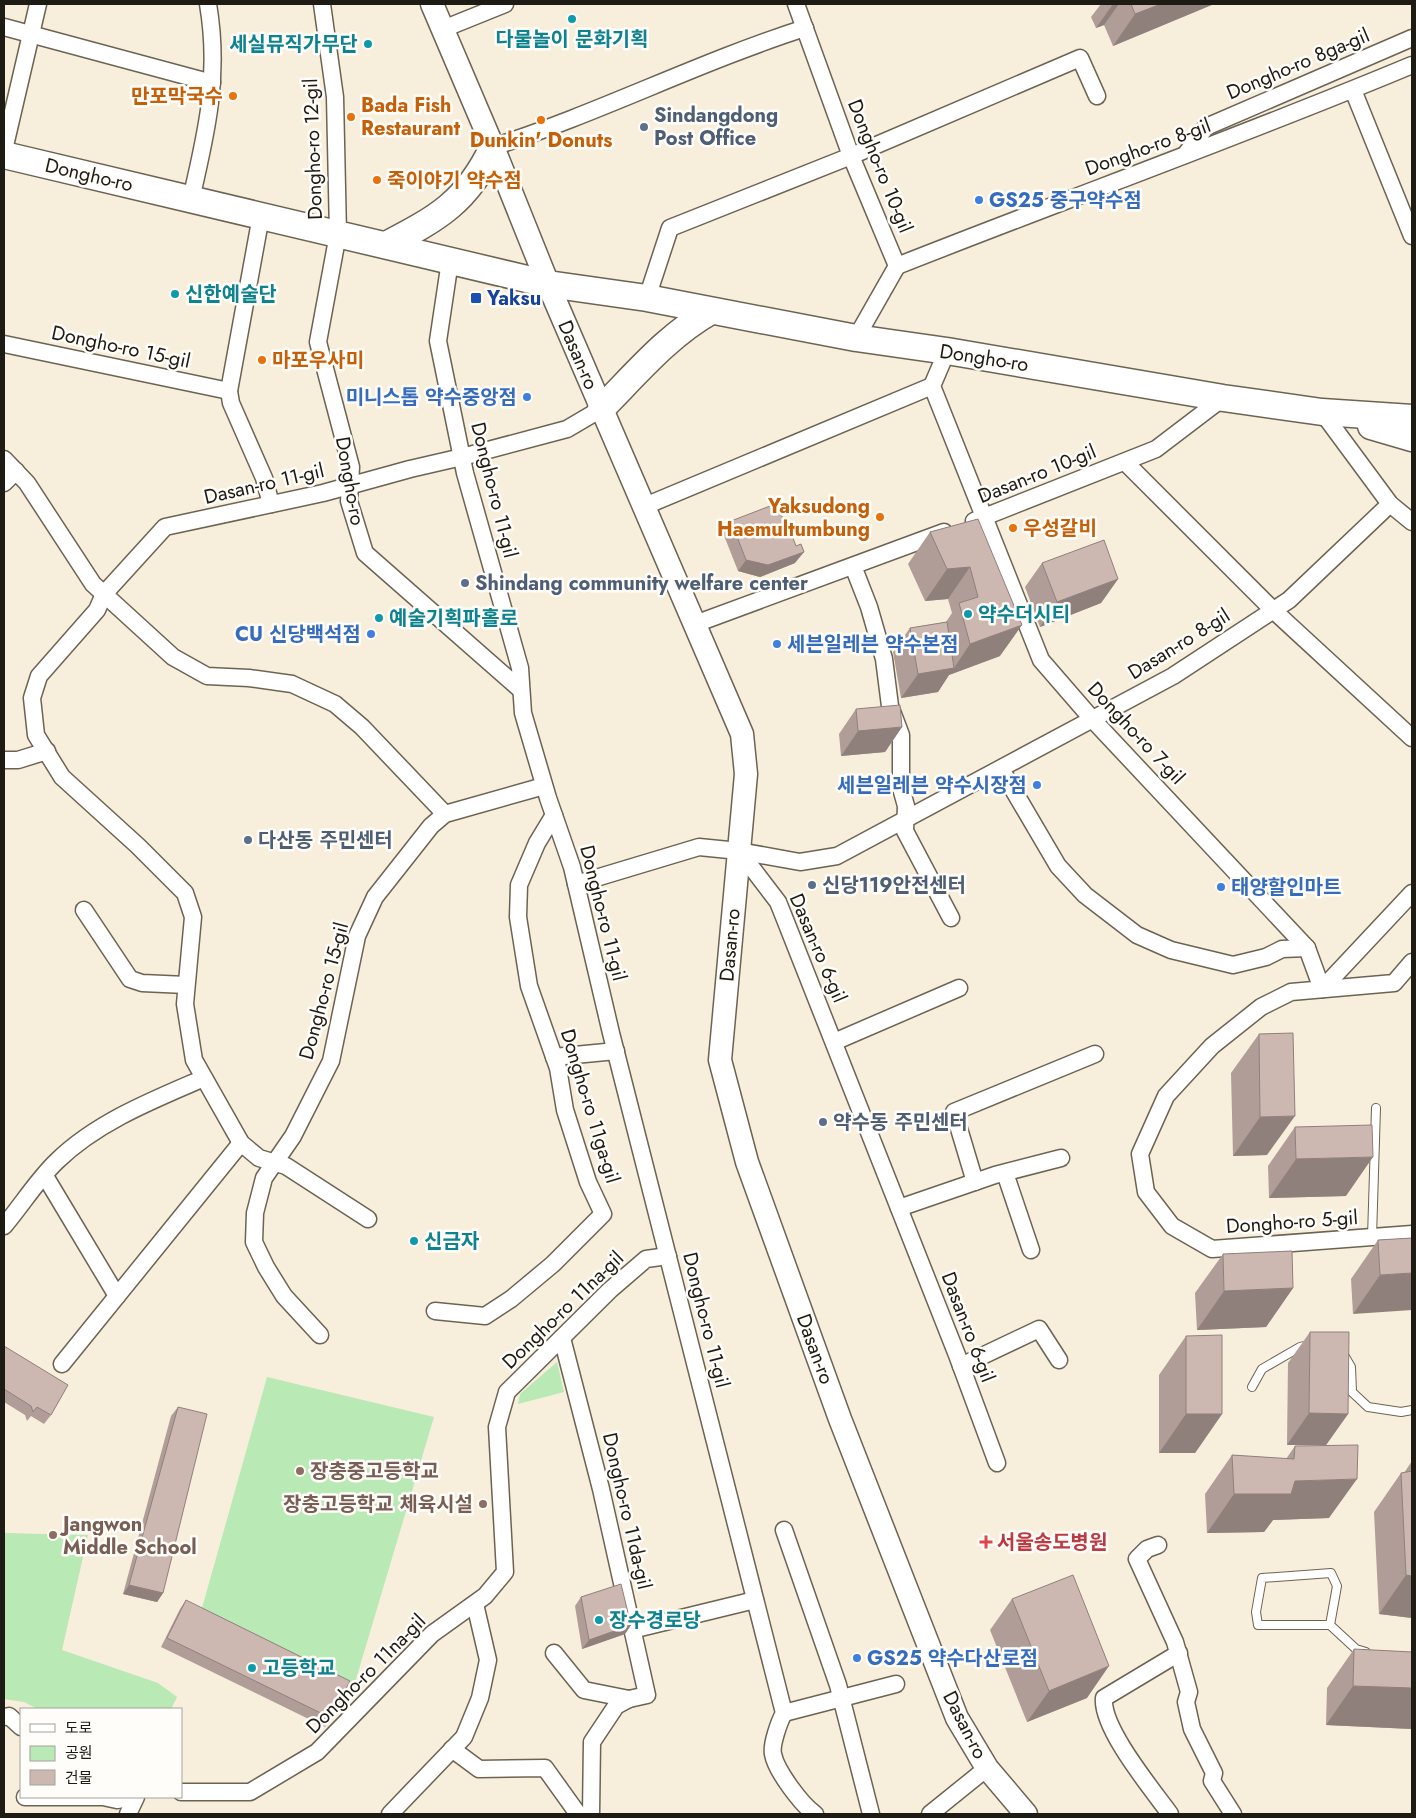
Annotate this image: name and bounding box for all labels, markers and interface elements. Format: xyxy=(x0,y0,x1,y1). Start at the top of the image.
marker: 다물놀이 문화기획 xyxy=(566,13,578,25)
street label: Dongho-ro 8ga-gil xyxy=(1222,21,1374,107)
place label: 다물놀이 문화기획 xyxy=(495,25,649,54)
place label: 세실뮤직가무단 xyxy=(229,30,358,59)
marker: 세실뮤직가무단 xyxy=(362,38,374,50)
street label: Dongho-ro 12-gil xyxy=(296,78,330,220)
place label: 만포막국수 xyxy=(131,82,223,111)
marker: 만포막국수 xyxy=(227,90,239,102)
place label: Bada Fish Restaurant xyxy=(361,91,461,143)
street label: Dongho-ro 10-gil xyxy=(840,95,920,237)
place label: Sindangdong Post Office xyxy=(654,101,778,153)
marker: Bada Fish Restaurant xyxy=(345,111,357,123)
street label: Dongho-ro 8-gil xyxy=(1081,111,1215,183)
marker: Dunkin' Donuts xyxy=(535,114,547,126)
marker: Sindangdong Post Office xyxy=(638,121,650,133)
place label: Dunkin' Donuts xyxy=(470,126,612,155)
street label: Dongho-ro xyxy=(42,151,136,199)
place label: 죽이야기 약수점 xyxy=(387,166,522,195)
marker: 죽이야기 약수점 xyxy=(371,174,383,186)
place label: GS25 중구약수점 xyxy=(989,186,1142,215)
marker: GS25 중구약수점 xyxy=(973,194,985,206)
place label: 신한예술단 xyxy=(185,280,277,309)
place label: Yaksu xyxy=(486,284,541,313)
marker: 신한예술단 xyxy=(169,288,181,300)
marker: Yaksu xyxy=(469,291,483,305)
street label: Dasan-ro xyxy=(550,316,606,394)
street label: Dongho-ro 15-gil xyxy=(49,318,193,376)
street label: Dongho-ro xyxy=(938,337,1031,379)
place label: 마포우사미 xyxy=(272,346,364,375)
marker: 마포우사미 xyxy=(256,354,268,366)
place label: 미니스톱 약수중앙점 xyxy=(345,383,517,412)
marker: 미니스톱 약수중앙점 xyxy=(521,391,533,403)
street label: Dongho-ro 11-gil xyxy=(463,419,525,561)
street label: Dongho-ro xyxy=(328,434,372,528)
street label: Dasan-ro 10-gil xyxy=(973,437,1101,511)
street label: Dasan-ro 11-gil xyxy=(201,456,327,512)
place label: Yaksudong Haemultumbung xyxy=(717,492,870,544)
marker: Yaksudong Haemultumbung xyxy=(874,511,886,523)
place label: 우성갈비 xyxy=(1023,514,1097,543)
marker: 우성갈비 xyxy=(1007,522,1019,534)
place label: Shindang community welfare center xyxy=(475,569,809,598)
marker: Shindang community welfare center xyxy=(459,577,471,589)
place label: 약수더시티 xyxy=(978,600,1070,629)
street label: Dasan-ro 8-gil xyxy=(1122,601,1236,687)
place label: 예술기획파홀로 xyxy=(389,604,518,633)
marker: 약수더시티 xyxy=(962,608,974,620)
marker: 예술기획파홀로 xyxy=(373,612,385,624)
place label: CU 신당백석점 xyxy=(235,620,361,649)
marker: CU 신당백석점 xyxy=(365,628,377,640)
place label: 세븐일레븐 약수본점 xyxy=(787,630,959,659)
marker: 세븐일레븐 약수본점 xyxy=(771,638,783,650)
street label: Dongho-ro 7-gil xyxy=(1081,675,1191,791)
place label: 세븐일레븐 약수시장점 xyxy=(837,771,1027,800)
marker: 세븐일레븐 약수시장점 xyxy=(1031,779,1043,791)
place label: 다산동 주민센터 xyxy=(258,826,393,855)
marker: 다산동 주민센터 xyxy=(242,834,254,846)
street label: Dongho-ro 11-gil xyxy=(572,842,634,984)
place label: 신당119안전센터 xyxy=(822,871,966,900)
place label: 태양할인마트 xyxy=(1231,873,1341,902)
marker: 신당119안전센터 xyxy=(806,879,818,891)
marker: 태양할인마트 xyxy=(1215,881,1227,893)
street label: Dasan-ro 6-gil xyxy=(782,889,854,1007)
street label: Dasan-ro xyxy=(712,907,748,983)
street label: Dongho-ro 15-gil xyxy=(292,919,356,1063)
street label: Dongho-ro 11ga-gil xyxy=(553,1025,627,1187)
place label: 약수동 주민센터 xyxy=(833,1108,968,1137)
marker: 약수동 주민센터 xyxy=(817,1116,829,1128)
street label: Dongho-ro 5-gil xyxy=(1225,1203,1359,1241)
place label: 신금자 xyxy=(424,1227,480,1256)
marker: 신금자 xyxy=(408,1235,420,1247)
street label: Dongho-ro 11na-gil xyxy=(496,1244,630,1376)
street label: Dongho-ro 11-gil xyxy=(675,1249,737,1391)
street label: Dasan-ro 6-gil xyxy=(934,1268,1002,1386)
street label: Dasan-ro xyxy=(789,1310,841,1388)
street label: Dongho-ro 11da-gil xyxy=(595,1430,659,1592)
place label: 장충중고등학교 xyxy=(310,1457,439,1486)
marker: 장충중고등학교 xyxy=(294,1465,306,1477)
place label: 장충고등학교 체육시설 xyxy=(283,1490,473,1519)
marker: 장충고등학교 체육시설 xyxy=(477,1498,489,1510)
place label: Jangwon Middle School xyxy=(59,1510,197,1562)
place label: 서울송도병원 xyxy=(997,1528,1107,1557)
marker: Jangwon Middle School xyxy=(47,1529,59,1541)
marker: 서울송도병원 xyxy=(979,1535,993,1549)
place label: 장수경로당 xyxy=(609,1606,701,1635)
street label: Dongho-ro 11na-gil xyxy=(300,1608,432,1740)
marker: 장수경로당 xyxy=(593,1614,605,1626)
place label: GS25 약수다산로점 xyxy=(867,1644,1038,1673)
marker: GS25 약수다산로점 xyxy=(851,1652,863,1664)
place label: 고등학교 xyxy=(262,1654,336,1683)
marker: 고등학교 xyxy=(246,1662,258,1674)
street label: Dasan-ro xyxy=(935,1686,995,1764)
legend xyxy=(20,1708,182,1798)
text: 도로 xyxy=(65,1717,93,1739)
text: 공원 xyxy=(65,1742,93,1764)
text: 건물 xyxy=(65,1767,93,1789)

